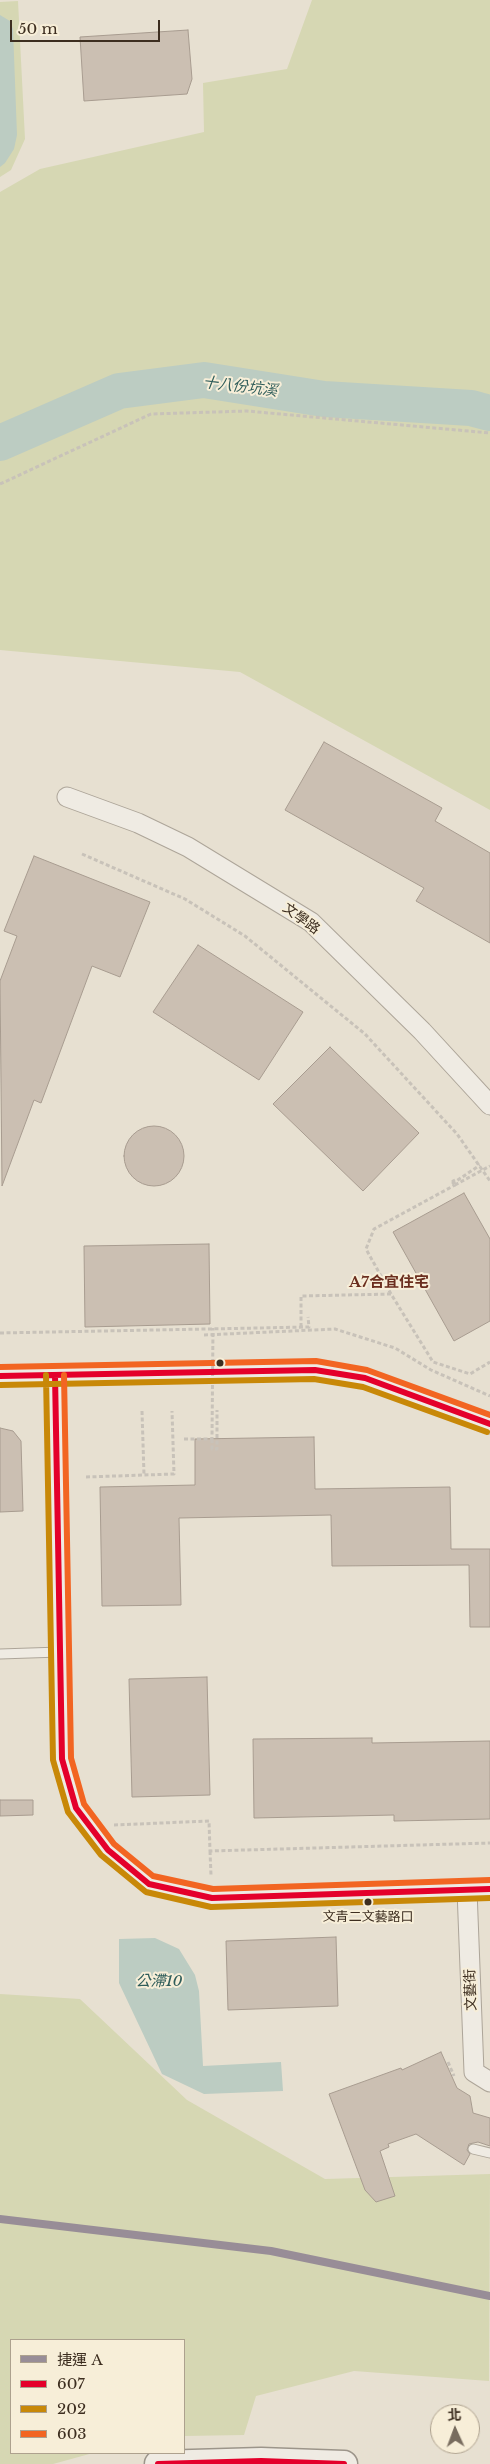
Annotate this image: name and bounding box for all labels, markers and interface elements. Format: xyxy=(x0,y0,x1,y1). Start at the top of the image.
scale bar xyxy=(12,10,162,42)
text: 50 m xyxy=(18,19,58,38)
water label: 十八份坑溪 xyxy=(202,373,278,401)
street label: 文學路 xyxy=(279,900,323,938)
district label: A7合宜住宅 xyxy=(349,1274,429,1292)
unlabelled marker xyxy=(215,1358,225,1368)
marker: 文青二文藝路口 xyxy=(363,1897,373,1907)
place label: 文青二文藝路口 xyxy=(323,1909,413,1925)
street label: 文藝街 xyxy=(462,1969,480,2011)
water label: 公滯10 xyxy=(136,1973,182,1991)
legend xyxy=(10,2339,185,2454)
text: 捷運 A xyxy=(57,2350,103,2369)
text: 607 xyxy=(57,2374,85,2393)
text: 202 xyxy=(57,2399,86,2418)
north arrow xyxy=(430,2404,480,2454)
text: 北 xyxy=(447,2406,462,2424)
text: 603 xyxy=(57,2424,87,2443)

